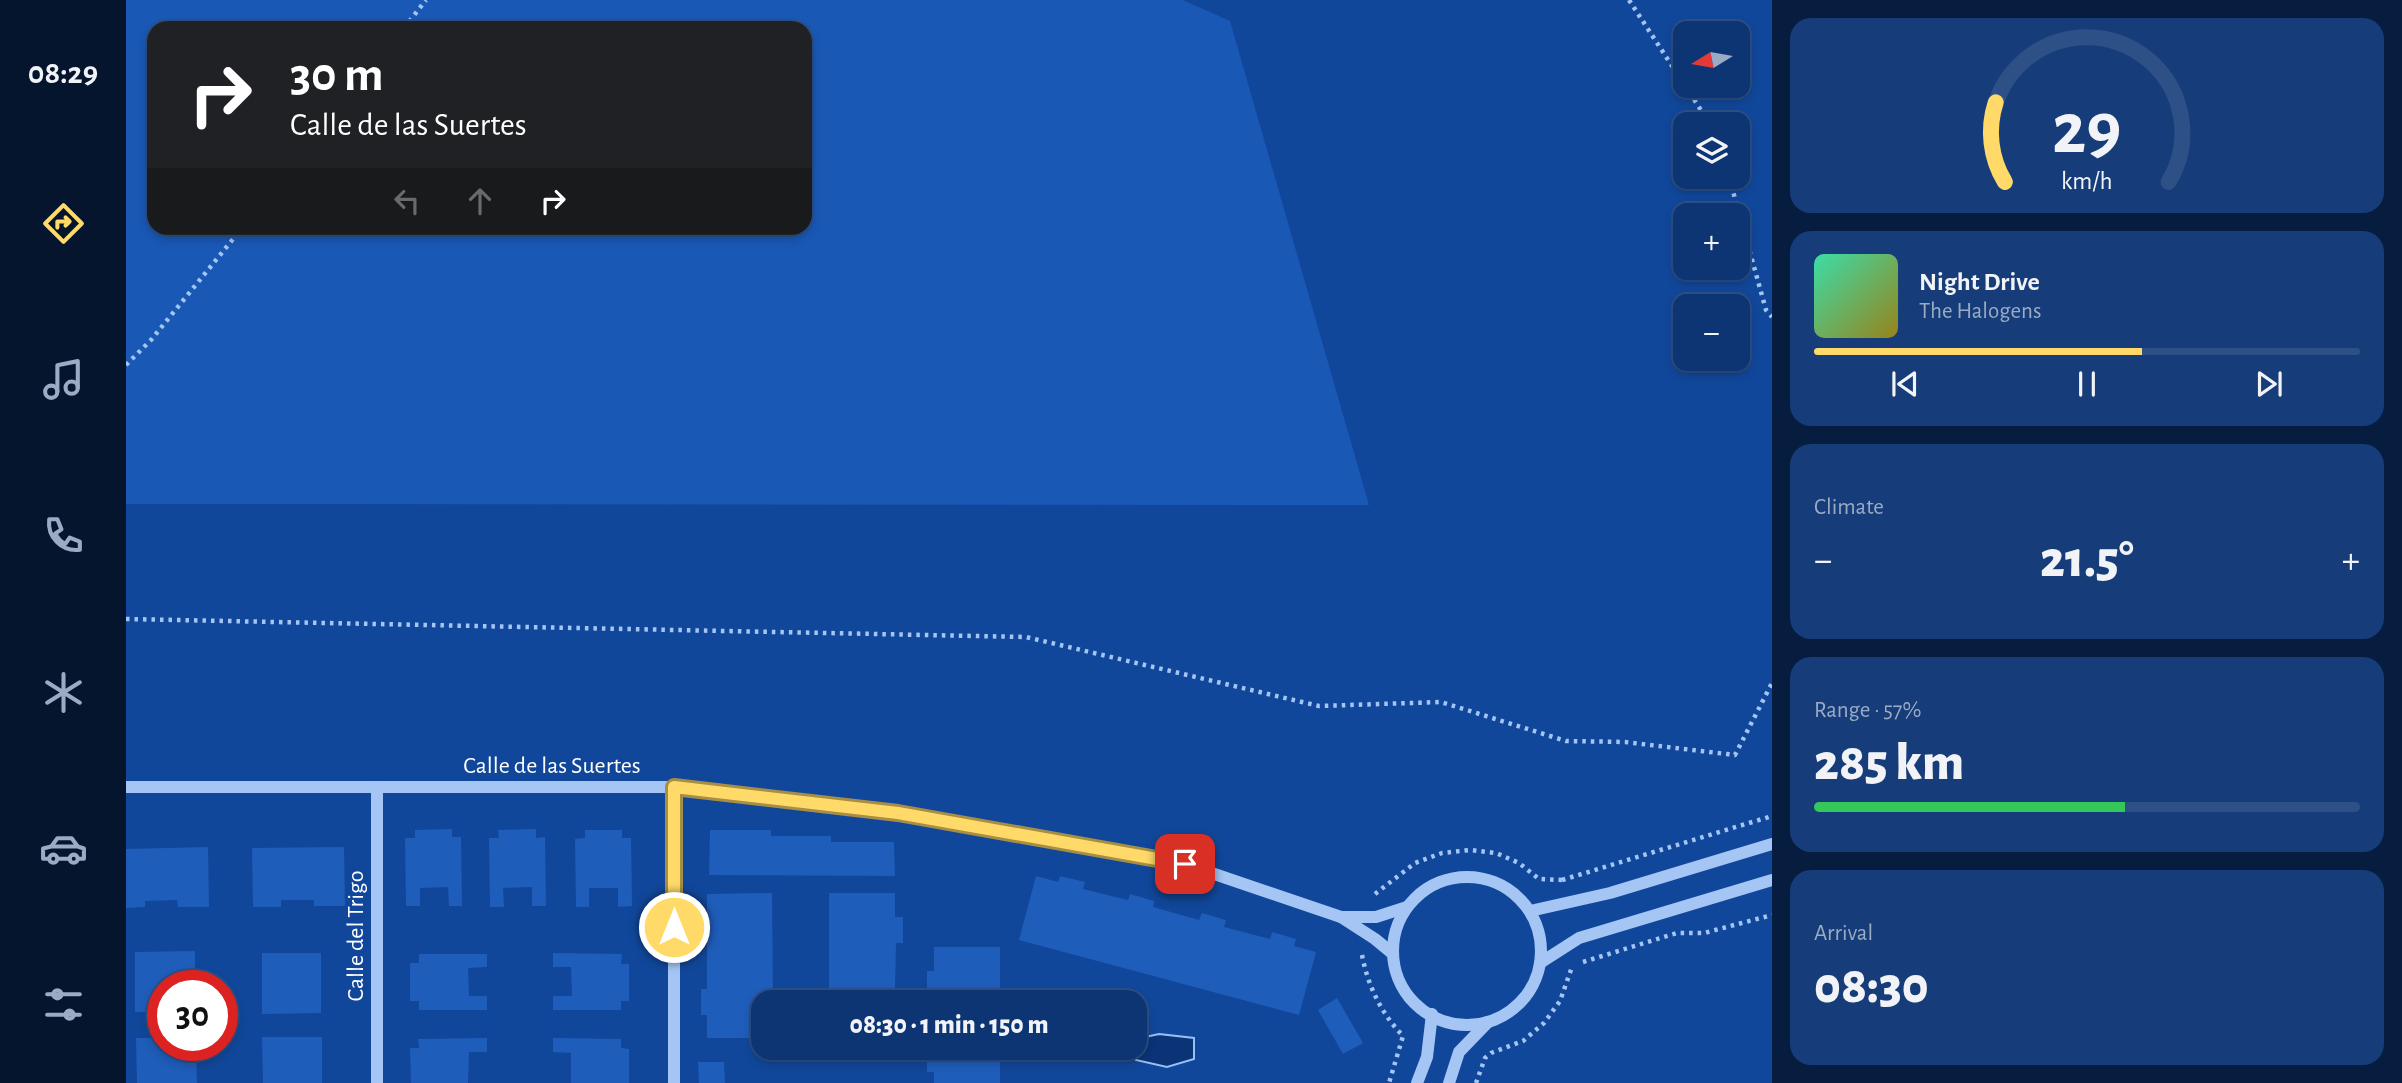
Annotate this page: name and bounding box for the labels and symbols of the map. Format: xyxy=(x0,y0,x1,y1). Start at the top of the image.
north arrow xyxy=(1673,21,1750,98)
street label: Calle de las Suertes xyxy=(463,754,641,778)
pin xyxy=(1155,834,1215,894)
street label: Calle del Trigo xyxy=(344,870,368,1002)
position arrow xyxy=(637,890,711,964)
speed limit sign: 30 xyxy=(147,970,238,1061)

